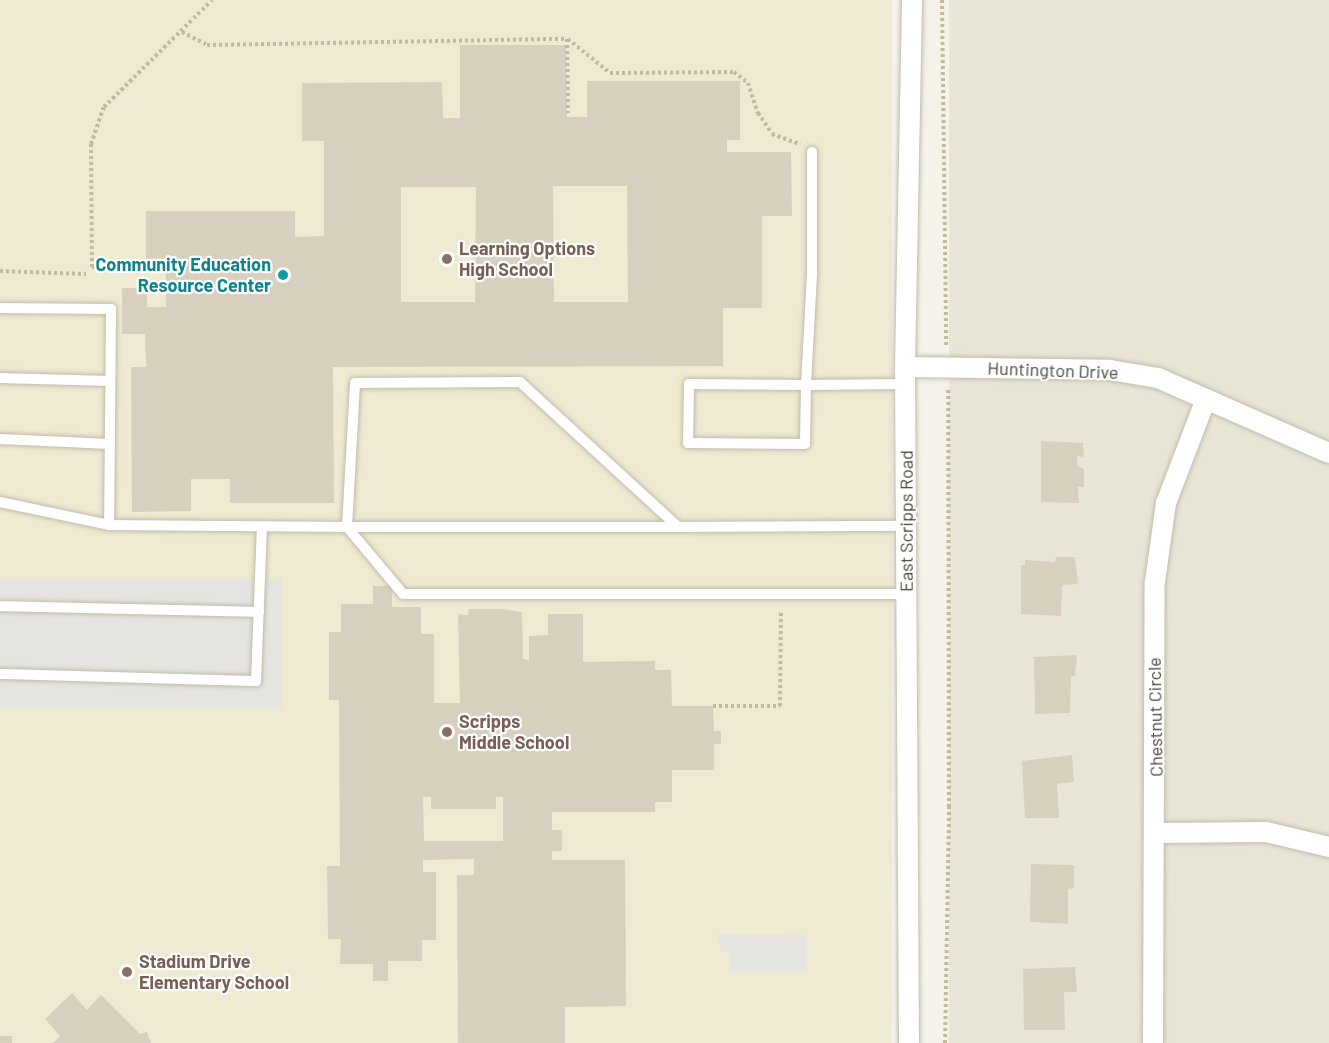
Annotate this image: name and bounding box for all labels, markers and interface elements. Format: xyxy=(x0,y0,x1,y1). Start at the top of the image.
place label: Learning Options High School xyxy=(459,238,595,280)
marker: Learning Options High School xyxy=(440,252,454,266)
place label: Community Education Resource Center xyxy=(95,254,271,296)
marker: Community Education Resource Center xyxy=(276,268,290,282)
street label: Huntington Drive xyxy=(987,357,1119,383)
street label: East Scripps Road xyxy=(895,450,917,592)
street label: Chestnut Circle xyxy=(1143,657,1167,777)
place label: Scripps Middle School xyxy=(459,711,569,754)
marker: Scripps Middle School xyxy=(440,725,454,739)
place label: Stadium Drive Elementary School xyxy=(139,951,289,994)
marker: Stadium Drive Elementary School xyxy=(120,965,134,979)

